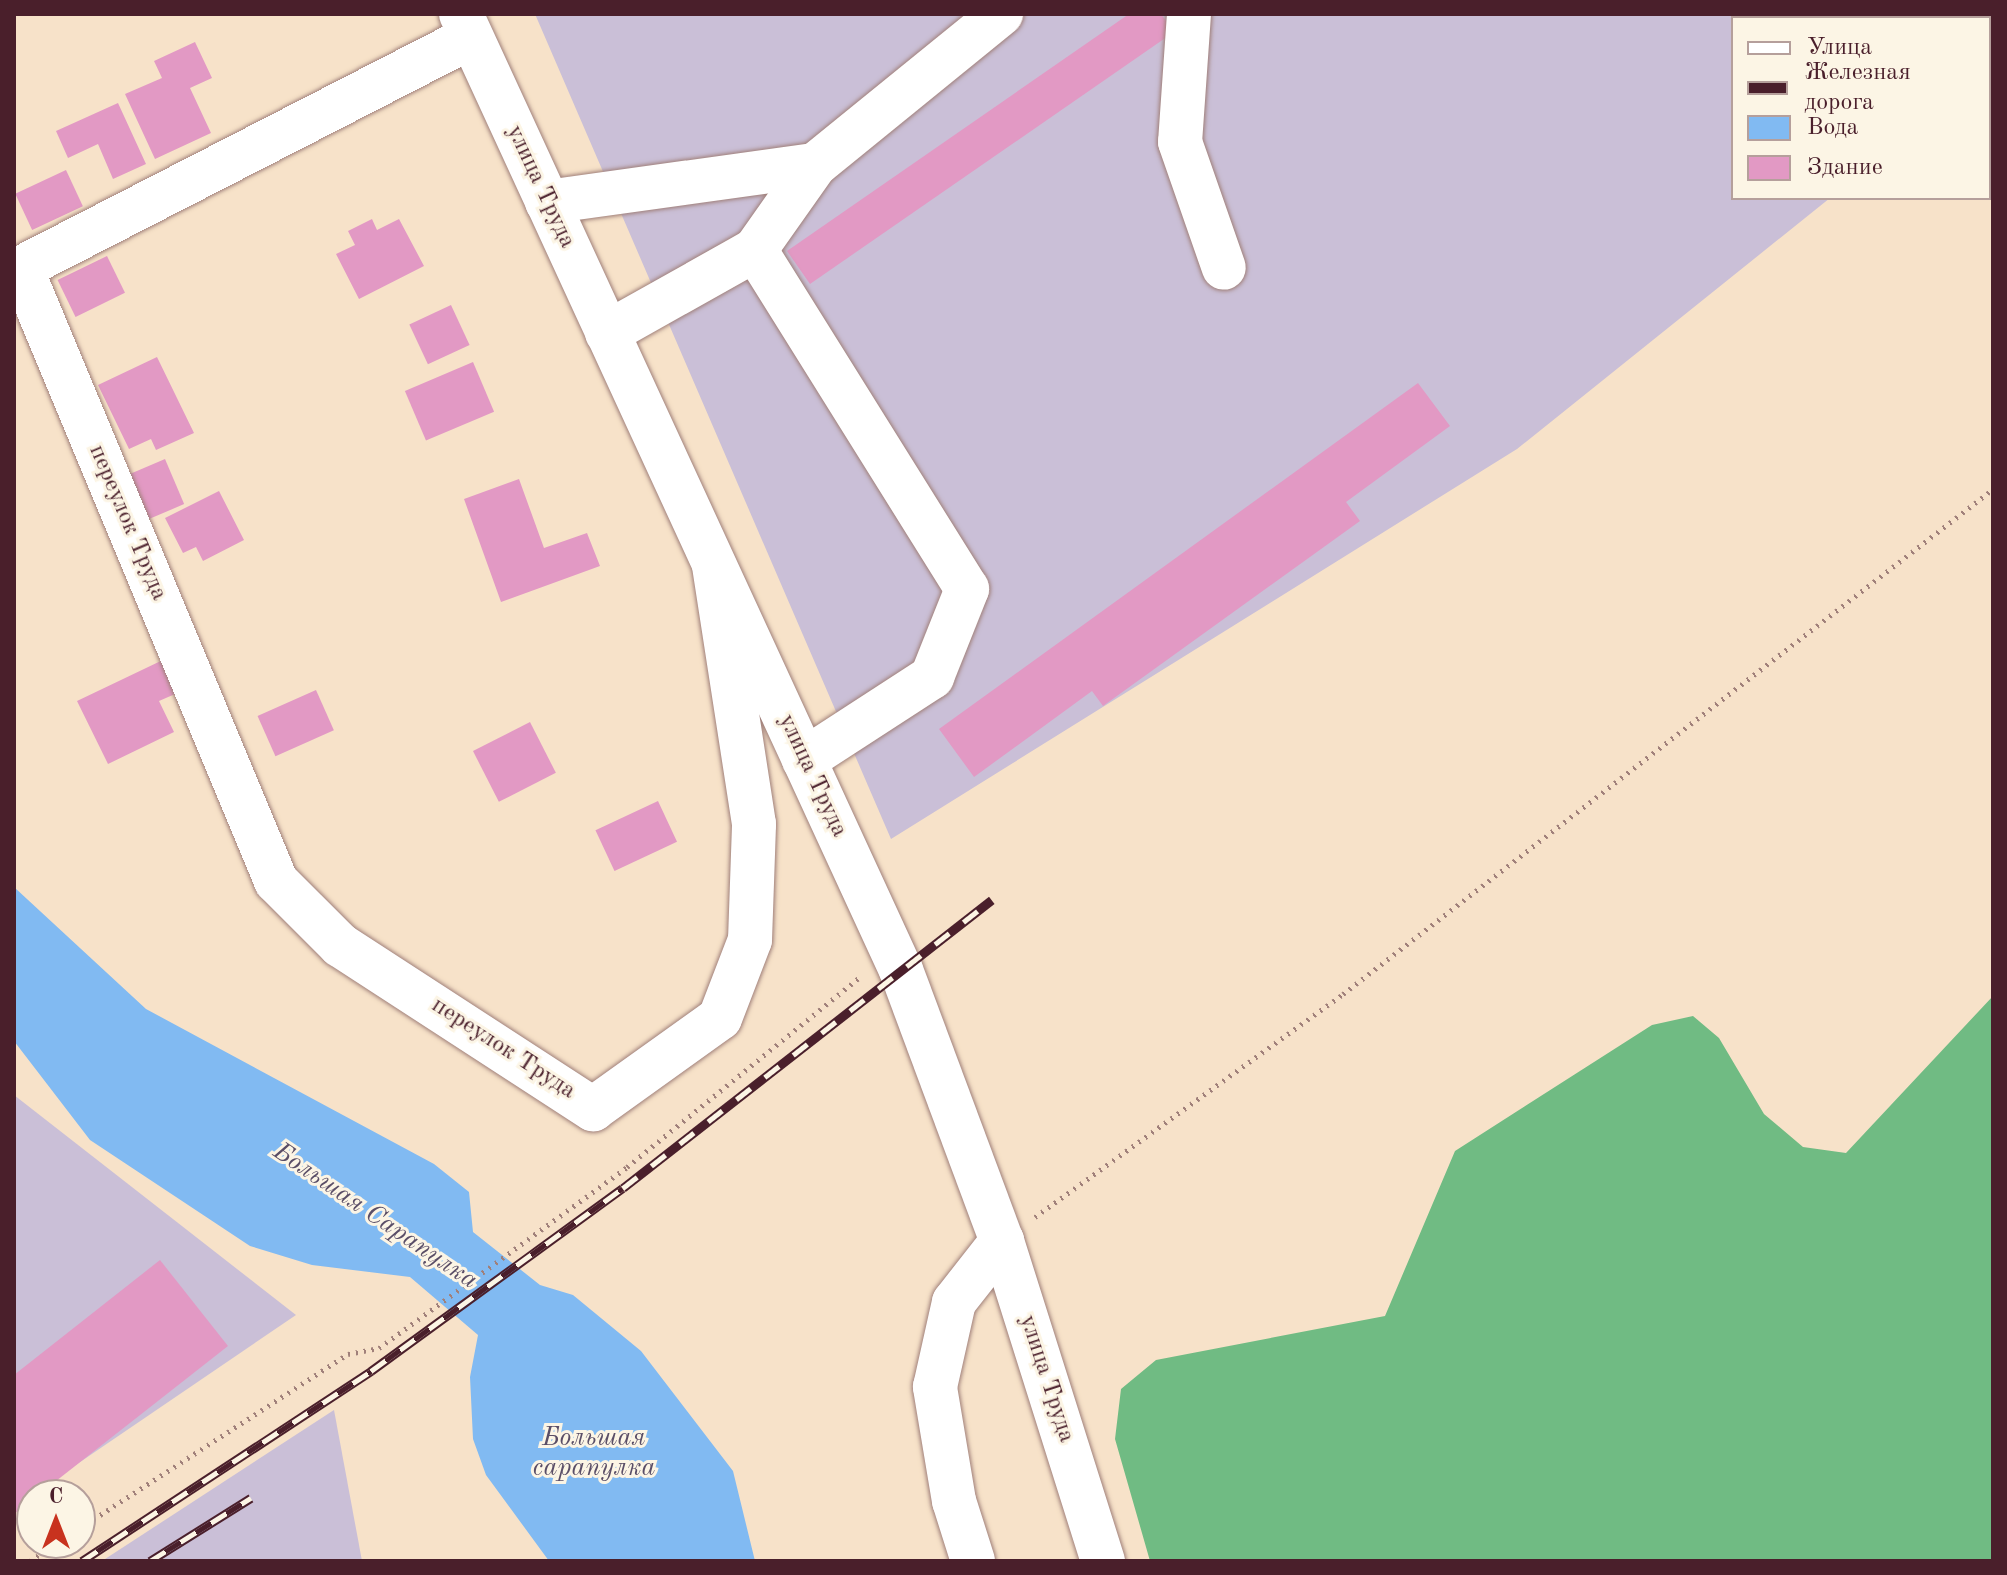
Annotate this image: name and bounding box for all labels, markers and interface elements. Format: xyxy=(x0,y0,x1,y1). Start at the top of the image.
legend xyxy=(1731,16,1991,200)
text: Улица xyxy=(1807,36,1872,60)
text: Железная дорога xyxy=(1804,61,1911,115)
text: Вода xyxy=(1807,116,1858,140)
street label: улица Труда xyxy=(499,121,581,253)
text: Здание xyxy=(1807,156,1883,180)
street label: переулок Труда xyxy=(81,441,173,605)
street label: улица Труда xyxy=(771,710,853,842)
street label: переулок Труда xyxy=(426,992,580,1106)
water label: Большая Сарапулка xyxy=(267,1137,483,1297)
street label: улица Труда xyxy=(1012,1312,1080,1446)
water label: Большая сарапулка xyxy=(533,1423,655,1484)
north arrow xyxy=(16,1479,96,1559)
text: С xyxy=(49,1486,63,1508)

